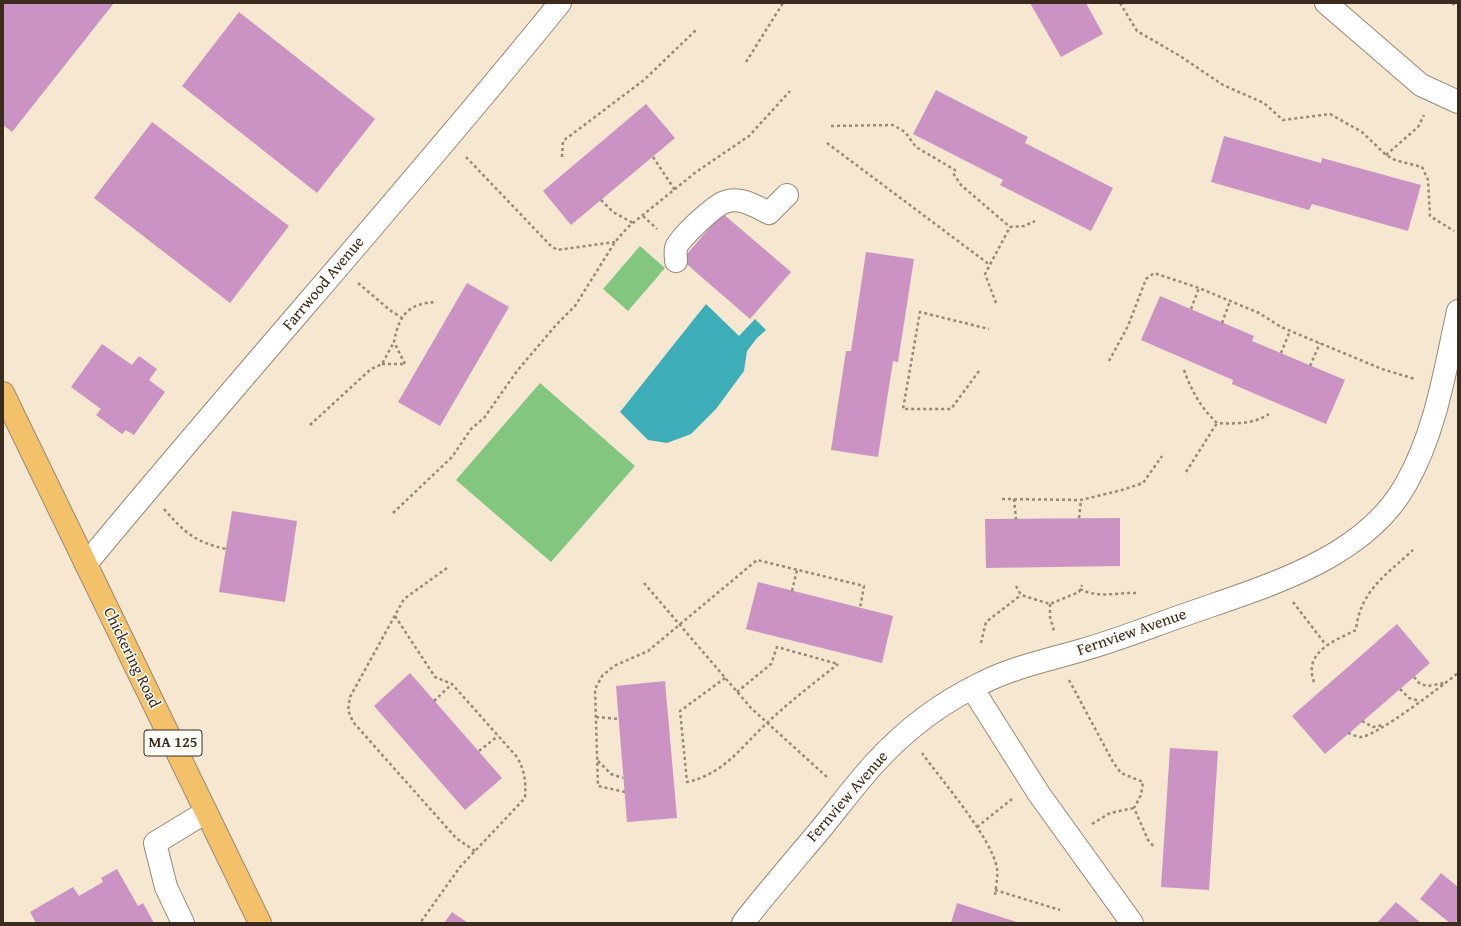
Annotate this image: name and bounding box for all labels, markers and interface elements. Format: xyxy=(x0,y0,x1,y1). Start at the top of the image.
street label: Farrwood Avenue xyxy=(279,233,369,335)
street label: Chickering Road xyxy=(98,605,164,711)
street label: Fernview Avenue xyxy=(1075,605,1189,661)
road number: MA 125 xyxy=(144,730,202,756)
street label: Fernview Avenue xyxy=(803,748,893,846)

